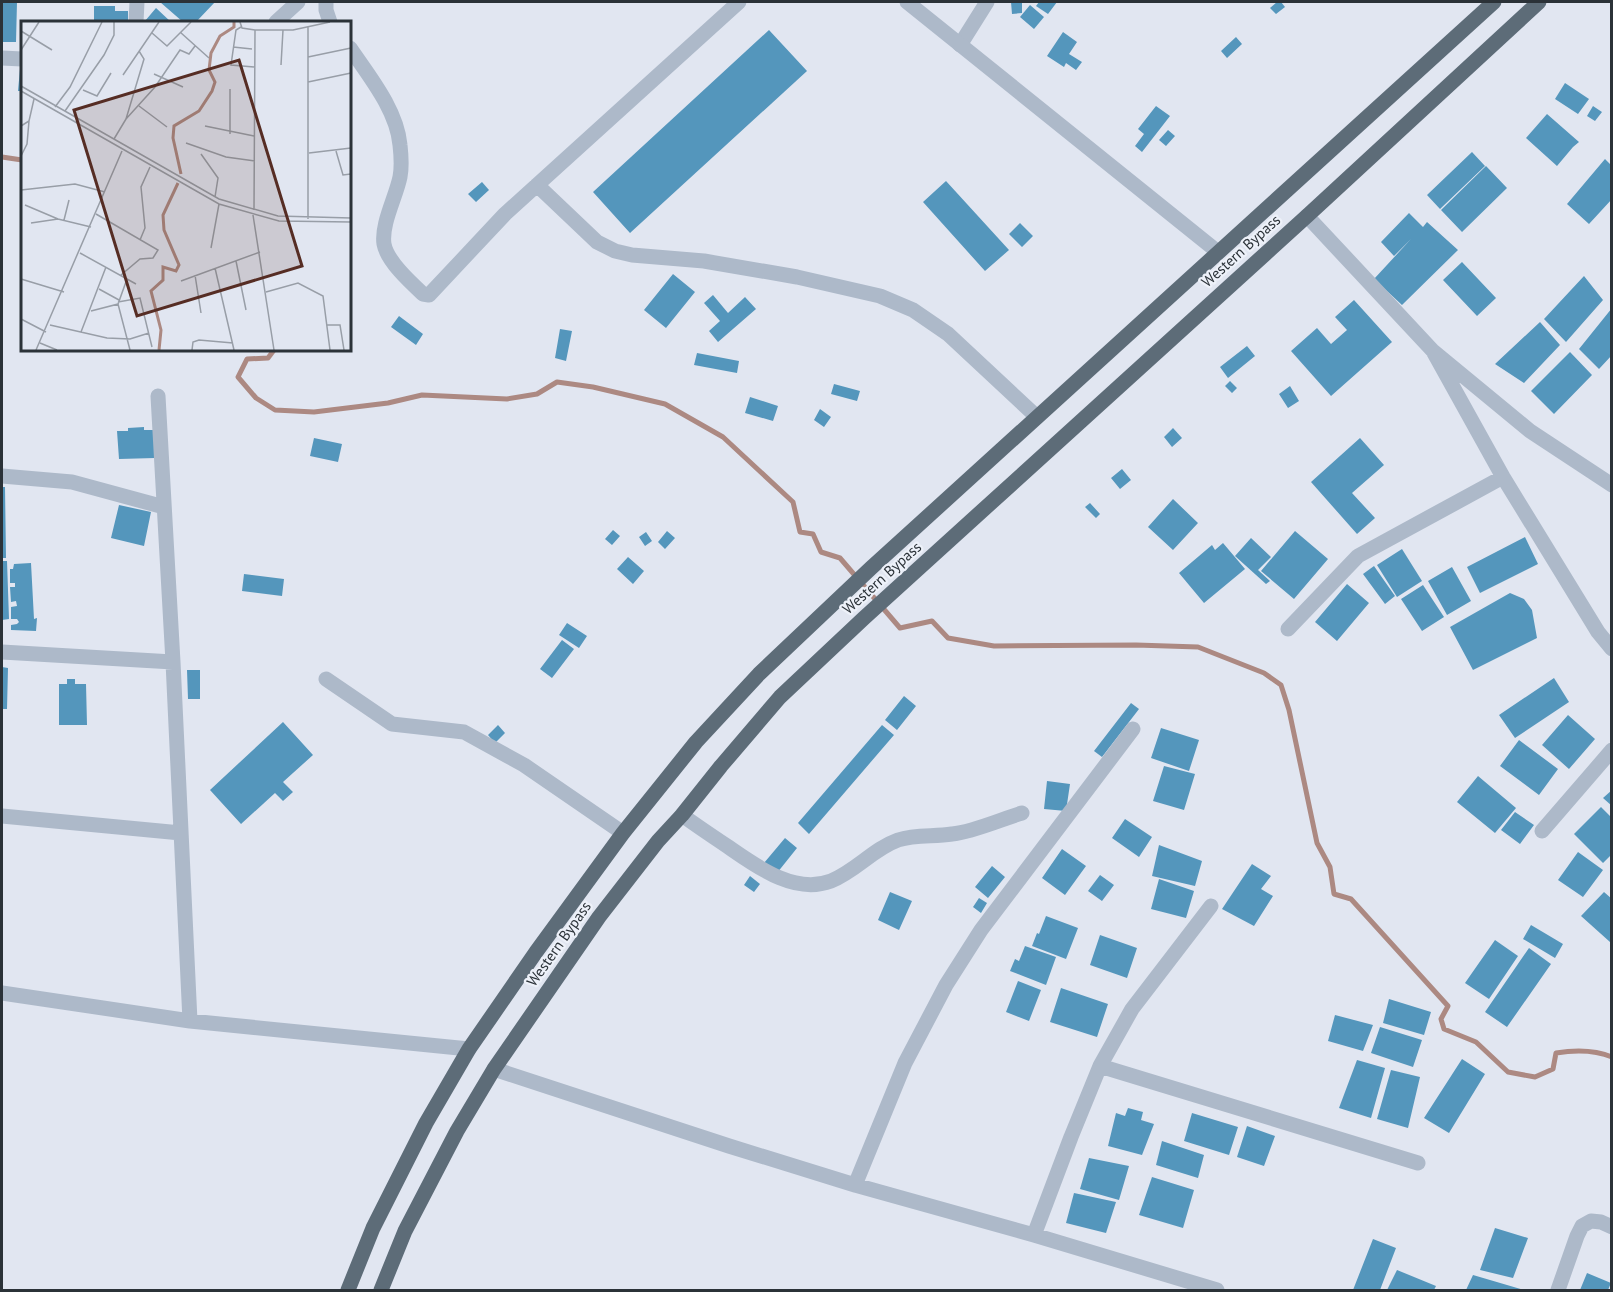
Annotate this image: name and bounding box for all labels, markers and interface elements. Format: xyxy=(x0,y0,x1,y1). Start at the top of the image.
inset map xyxy=(21,21,351,351)
street label: Western Bypass xyxy=(1197,210,1284,291)
street label: Western Bypass xyxy=(838,537,925,618)
street label: Western Bypass xyxy=(522,898,595,990)

